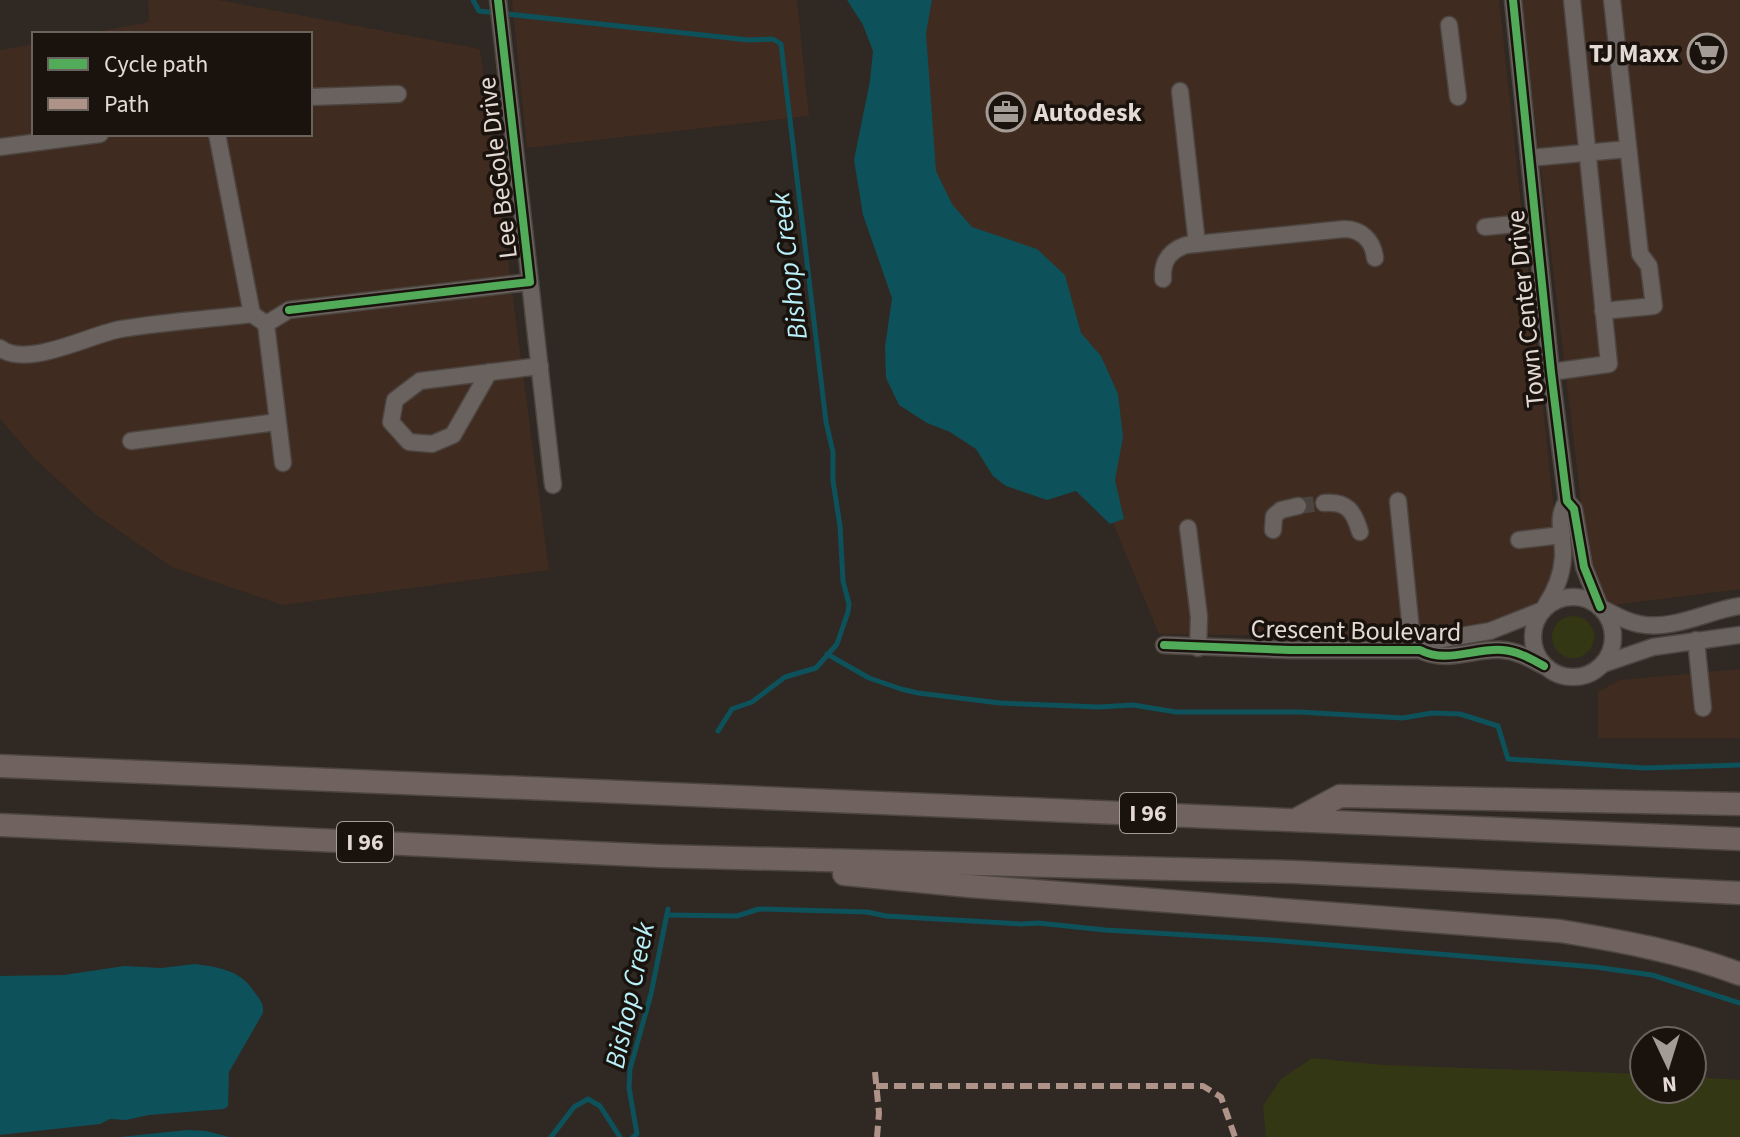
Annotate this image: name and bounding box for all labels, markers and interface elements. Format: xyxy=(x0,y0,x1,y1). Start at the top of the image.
legend xyxy=(32,32,312,136)
supermarket icon: TJ Maxx xyxy=(1686,32,1728,74)
place label: TJ Maxx xyxy=(1589,35,1679,72)
text: Cycle path xyxy=(104,47,208,82)
street label: Lee BeGole Drive xyxy=(468,75,527,261)
text: Path xyxy=(104,87,150,122)
office icon: Autodesk xyxy=(985,91,1027,133)
place label: Autodesk xyxy=(1033,94,1142,131)
water label: Bishop Creek xyxy=(760,189,818,342)
street label: Town Center Drive xyxy=(1497,208,1554,409)
street label: Crescent Boulevard xyxy=(1250,610,1462,651)
road number: I 96 xyxy=(1120,793,1176,833)
road number: I 96 xyxy=(337,822,393,862)
water label: Bishop Creek xyxy=(595,918,665,1072)
north arrow xyxy=(1628,1025,1708,1105)
text: N xyxy=(1661,1067,1678,1100)

